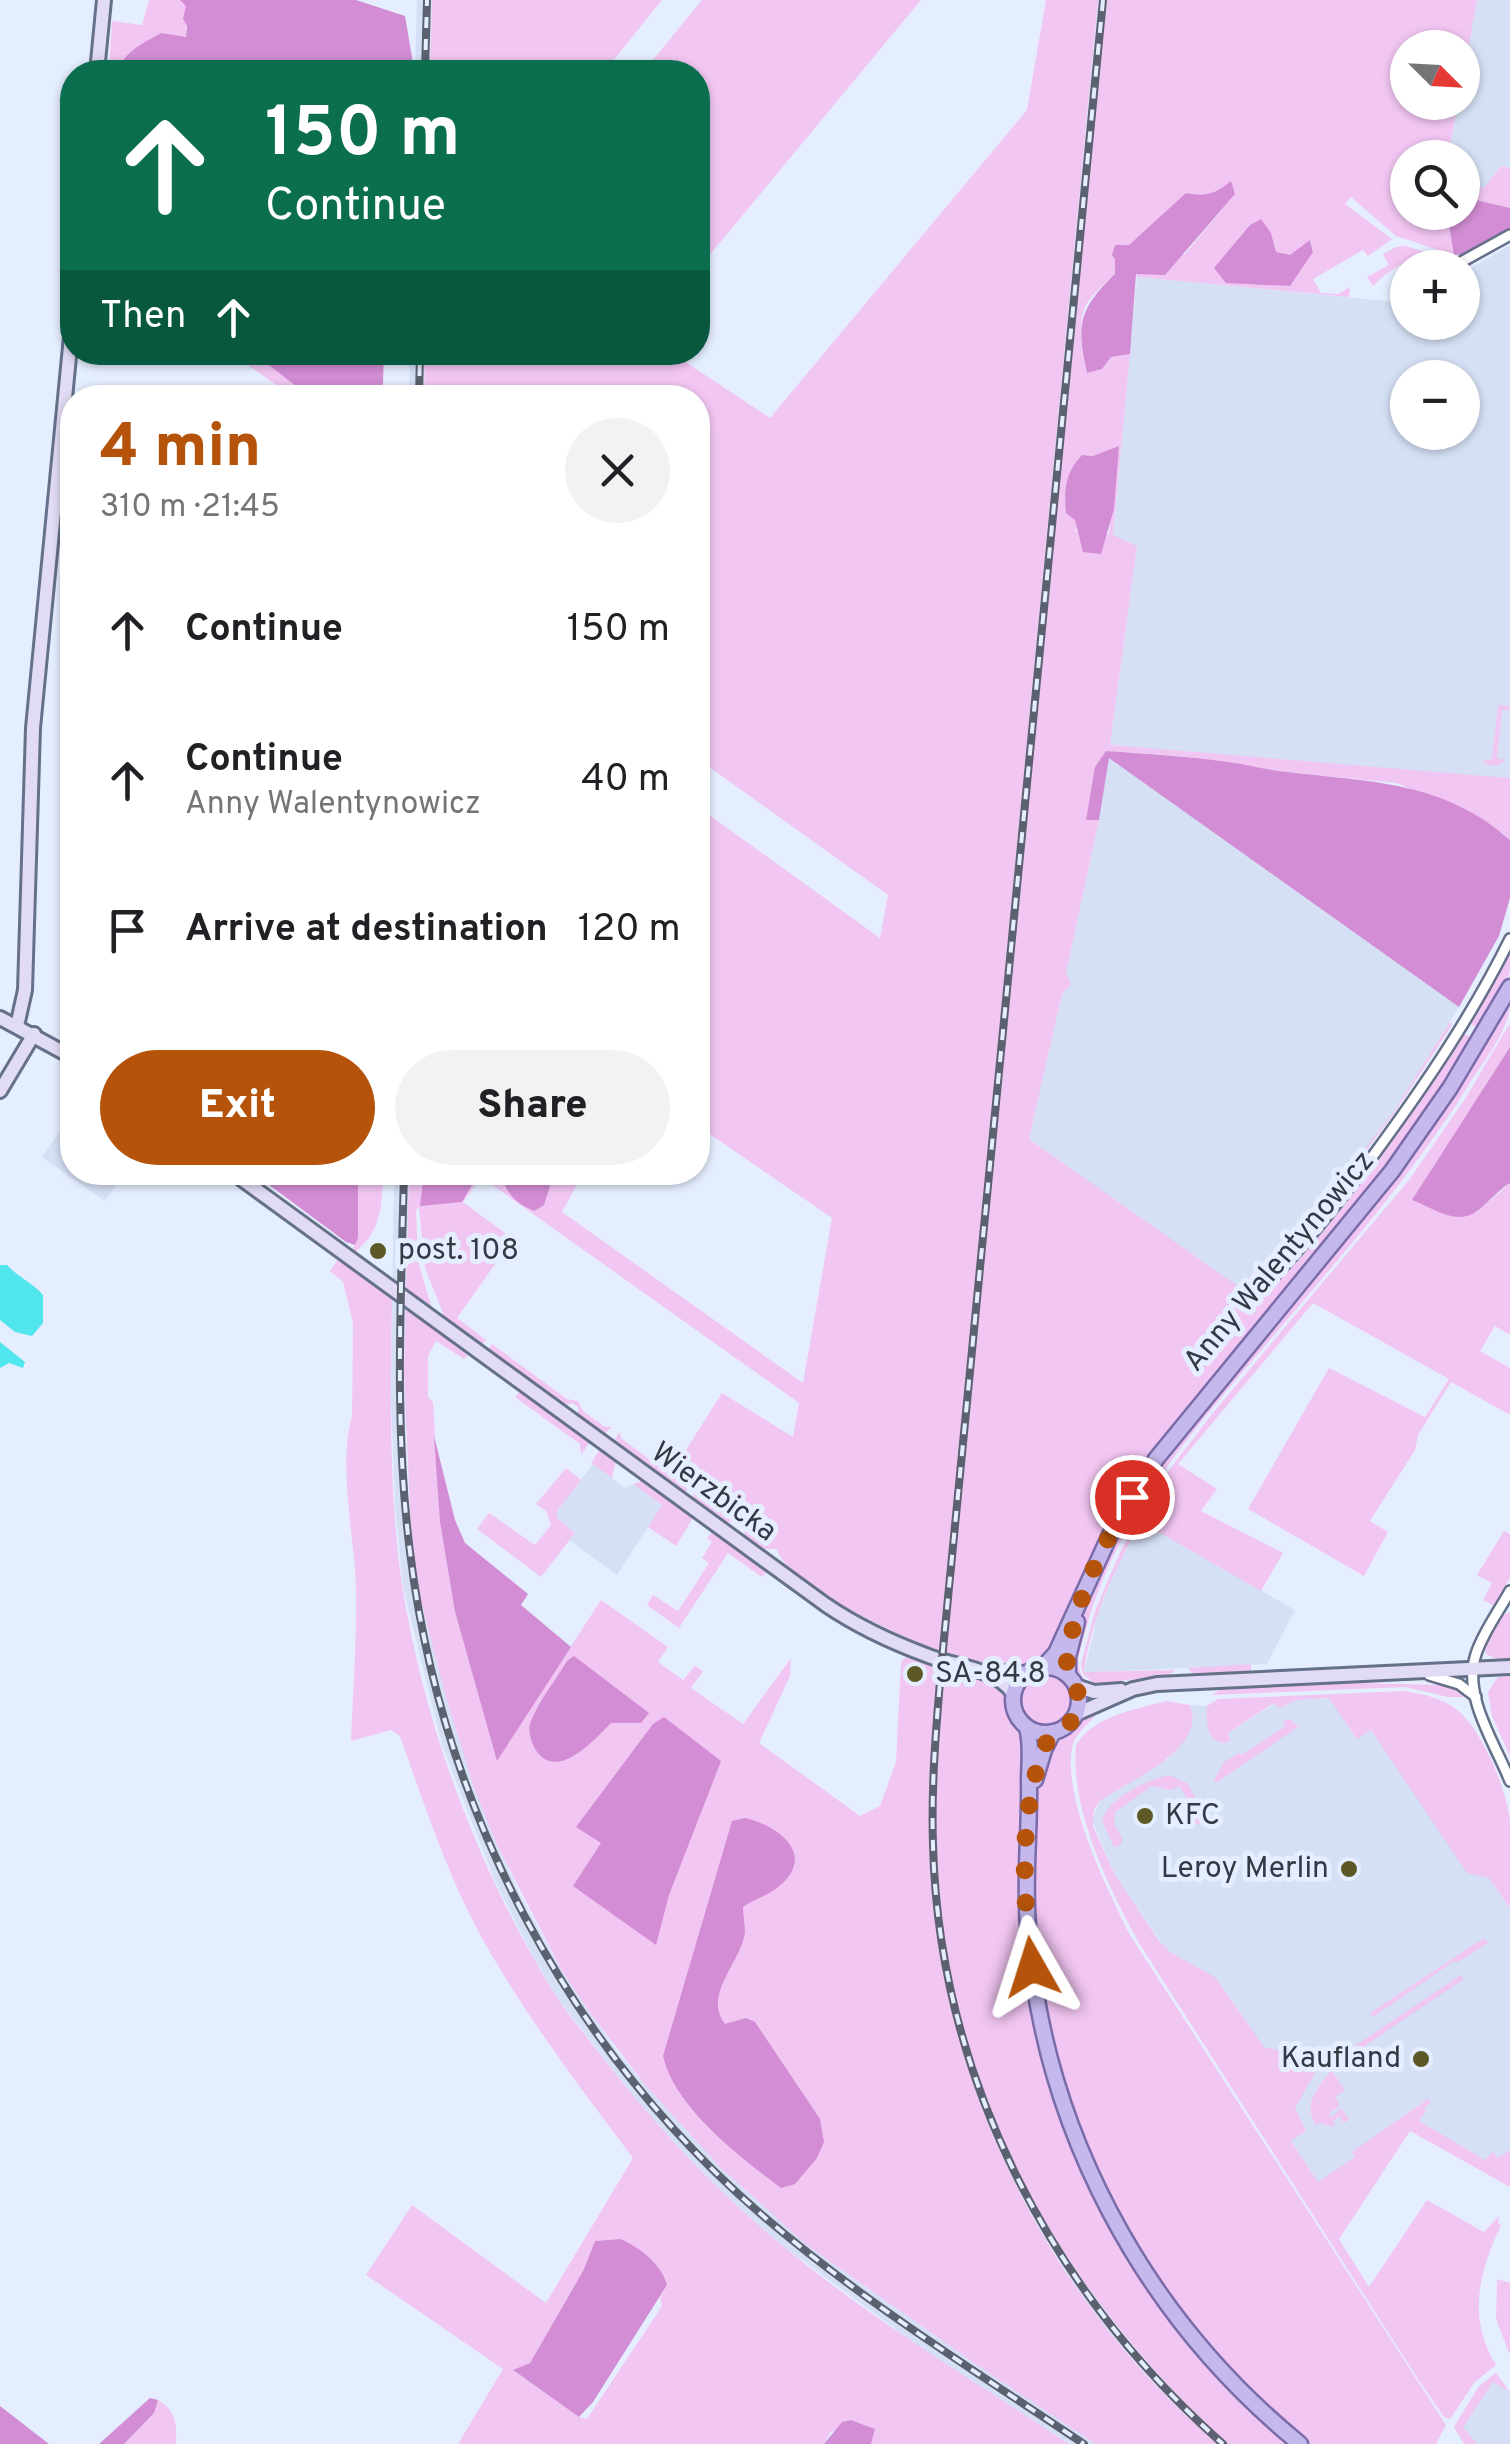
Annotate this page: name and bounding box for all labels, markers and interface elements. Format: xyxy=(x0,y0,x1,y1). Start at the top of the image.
north arrow xyxy=(1390,30,1480,120)
map controls xyxy=(1390,30,1480,450)
text: 150 m xyxy=(265,92,460,181)
icon: ahead xyxy=(100,100,230,230)
button: search xyxy=(1390,140,1480,230)
text: Continue xyxy=(265,179,446,236)
button: + xyxy=(1390,250,1480,340)
icon: ahead xyxy=(206,290,261,345)
text: Then xyxy=(100,293,186,342)
button: − xyxy=(1390,360,1480,450)
text: 4 min xyxy=(100,412,261,488)
button: close xyxy=(565,418,670,523)
text: 310 m · 21:45 xyxy=(100,488,280,528)
icon: ahead xyxy=(100,603,155,658)
text: Continue xyxy=(185,606,343,655)
text: 150 m xyxy=(567,606,670,655)
text: Continue xyxy=(185,736,343,785)
icon: ahead xyxy=(100,753,155,808)
text: 40 m xyxy=(581,756,670,805)
text: Anny Walentynowicz xyxy=(185,785,481,825)
icon: arrive xyxy=(100,903,155,958)
text: Arrive at destination xyxy=(185,906,548,955)
text: 120 m xyxy=(578,906,681,955)
button: Exit xyxy=(100,1050,375,1165)
button: Share xyxy=(395,1050,670,1165)
street label: Anny Walentynowicz xyxy=(1177,1144,1383,1380)
place label: post. 108 xyxy=(398,1233,519,1270)
marker: post. 108 xyxy=(367,1240,389,1262)
street label: Wierzbicka xyxy=(643,1435,783,1551)
pin xyxy=(1090,1455,1175,1540)
icon: arrive xyxy=(1105,1470,1160,1525)
place label: SA-84.8 xyxy=(935,1656,1046,1693)
marker: SA-84.8 xyxy=(904,1663,926,1685)
place label: KFC xyxy=(1165,1798,1220,1835)
marker: KFC xyxy=(1134,1805,1156,1827)
place label: Leroy Merlin xyxy=(1161,1851,1329,1888)
marker: Leroy Merlin xyxy=(1338,1858,1360,1880)
position arrow xyxy=(980,1915,1084,2019)
place label: Kaufland xyxy=(1281,2041,1401,2078)
marker: Kaufland xyxy=(1410,2048,1432,2070)

